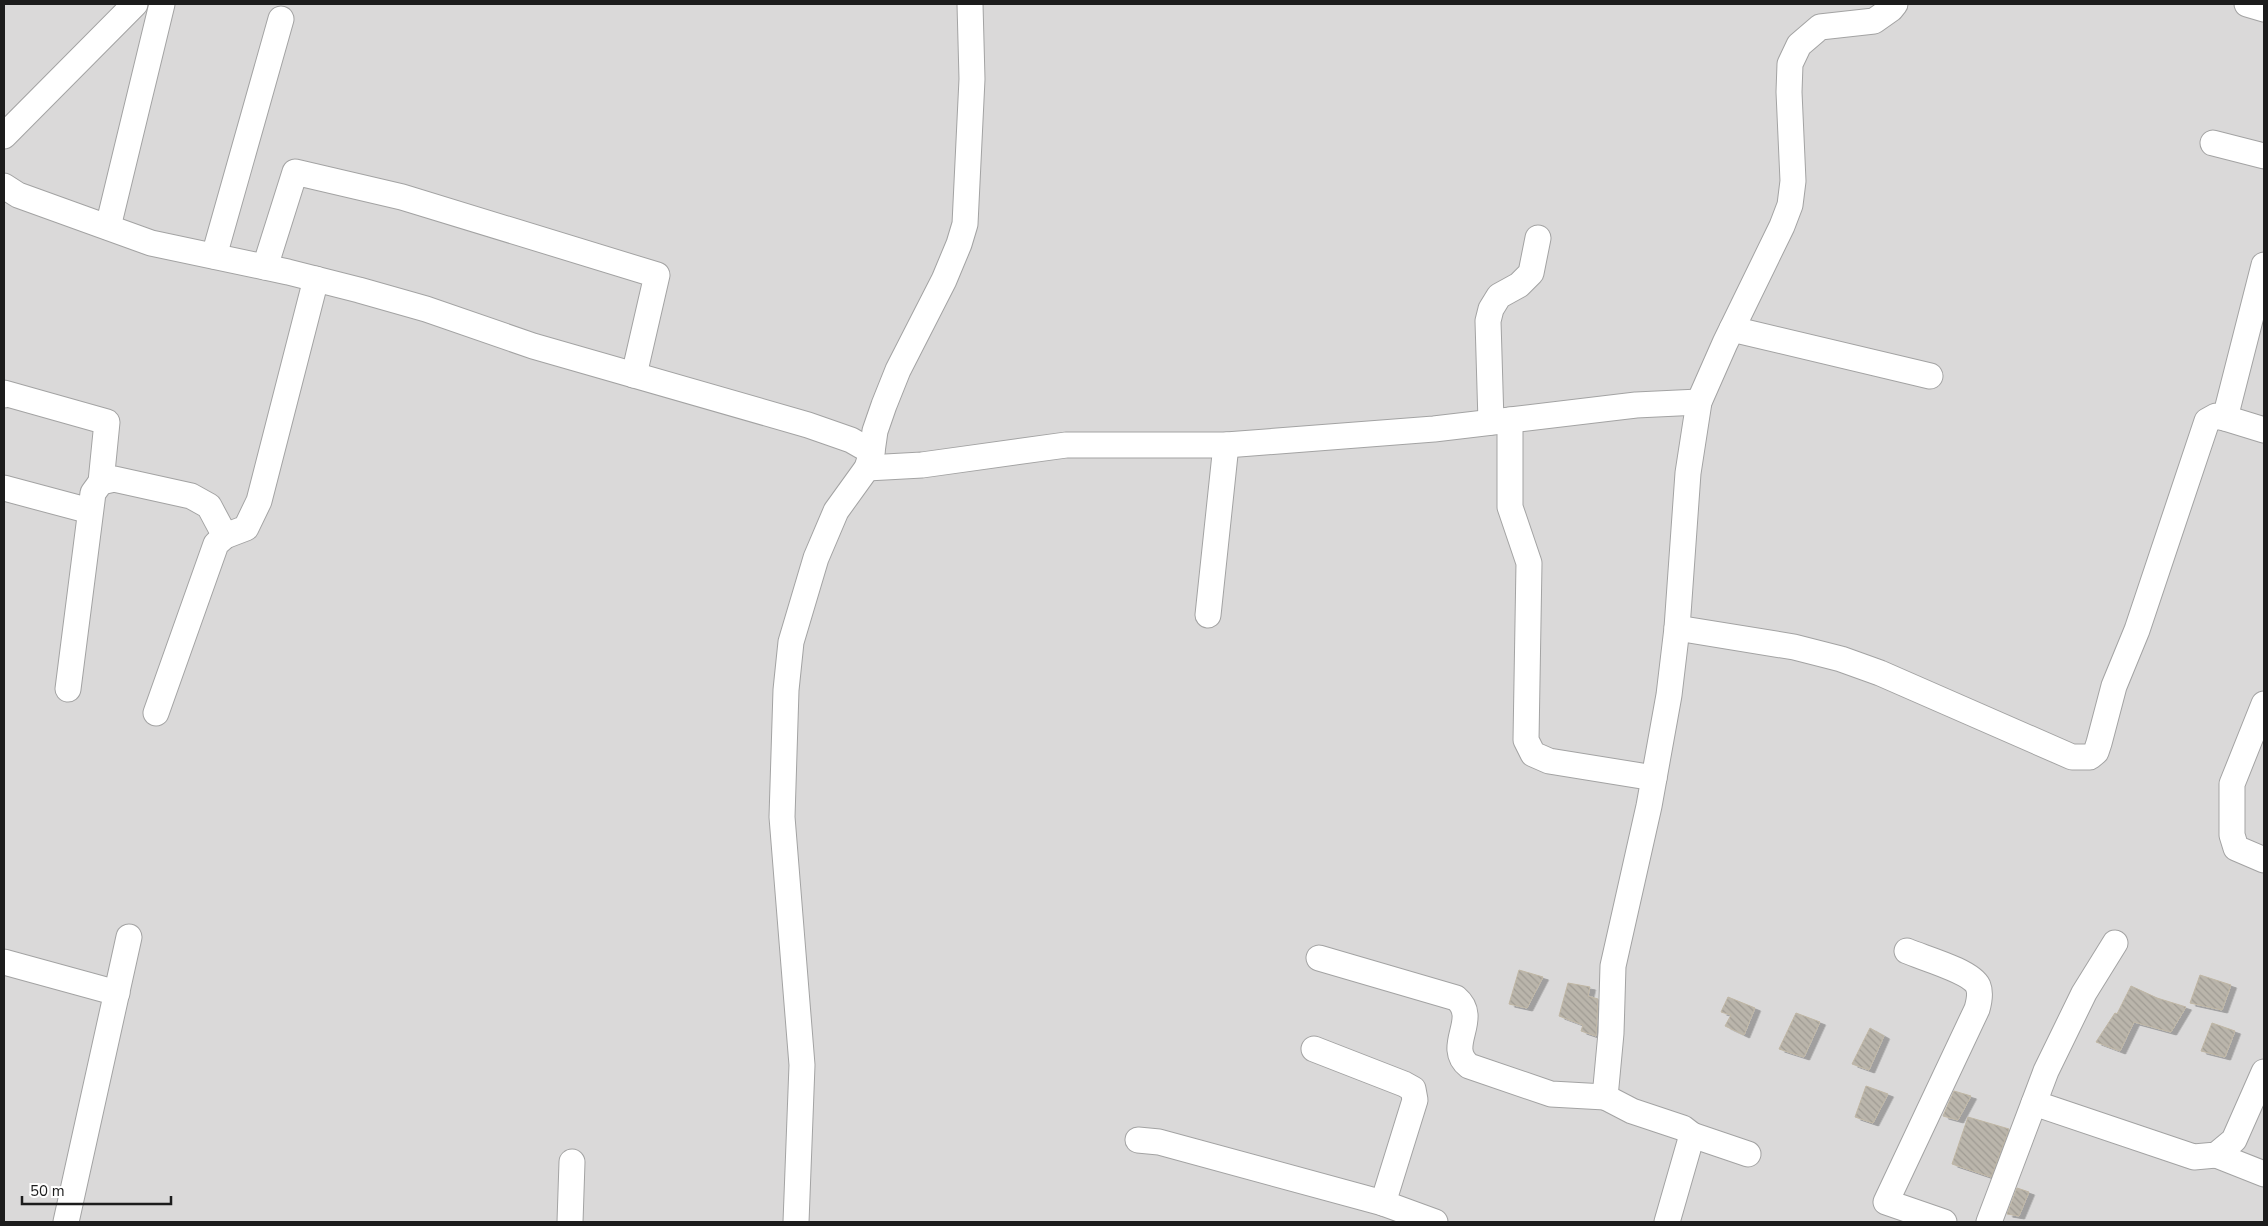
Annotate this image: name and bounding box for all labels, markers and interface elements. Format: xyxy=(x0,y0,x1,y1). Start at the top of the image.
scale bar xyxy=(22,1174,171,1206)
text: 50 m xyxy=(30,1181,65,1201)

